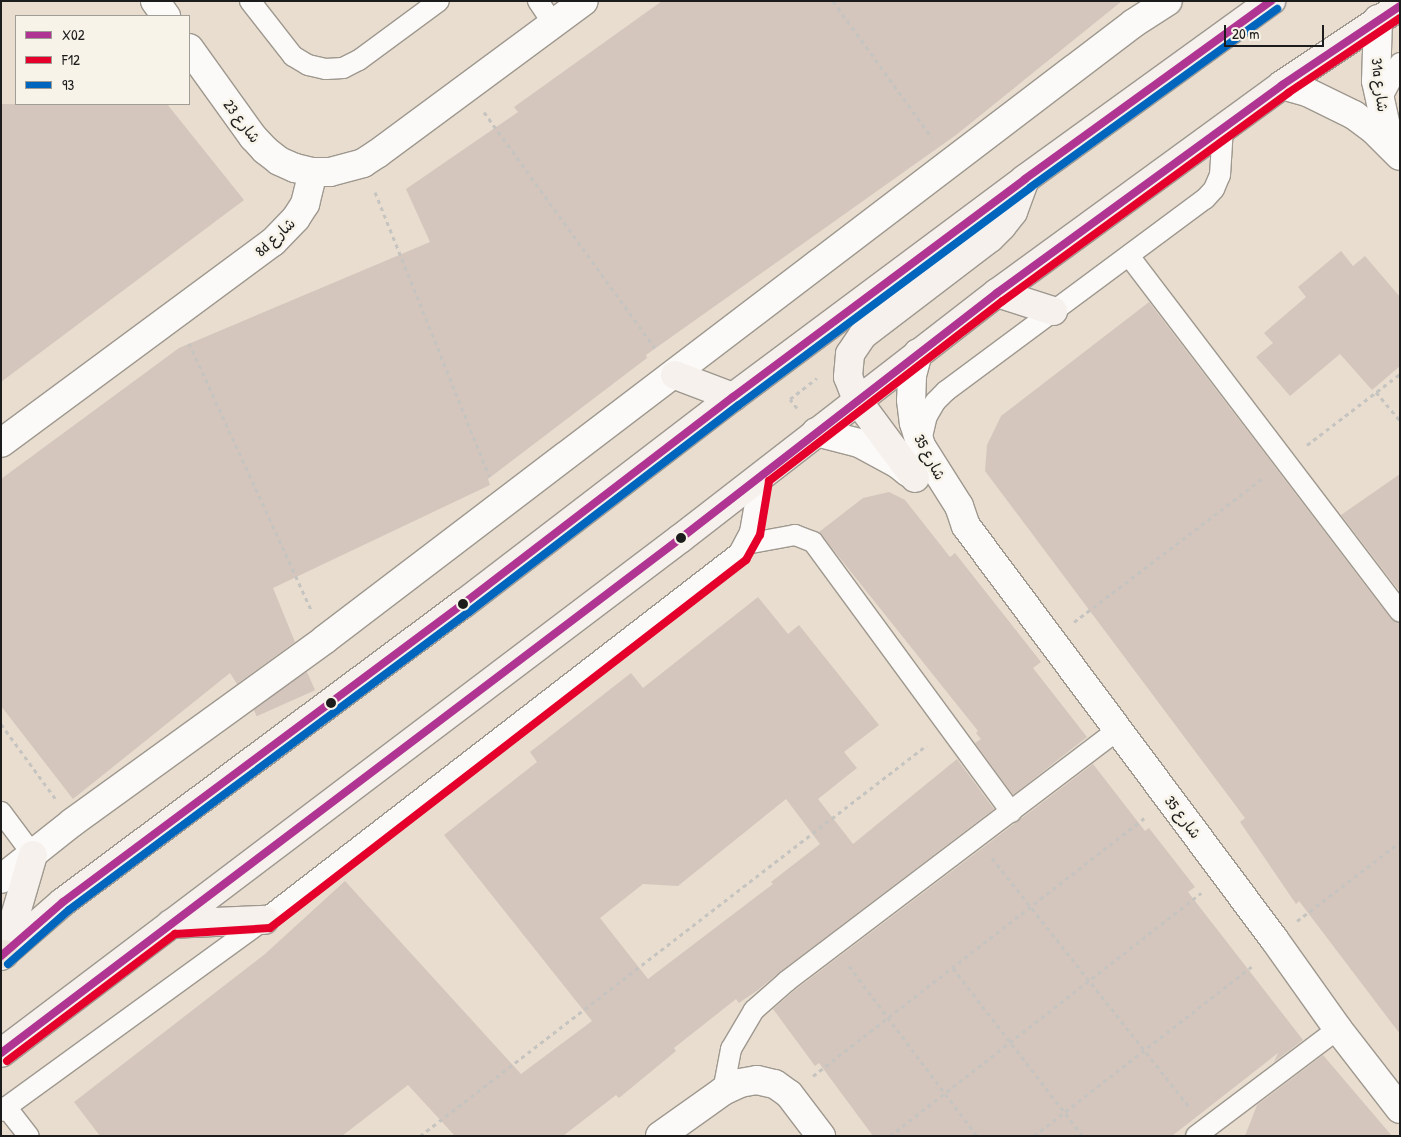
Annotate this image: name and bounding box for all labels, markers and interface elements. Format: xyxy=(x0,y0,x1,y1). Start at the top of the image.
legend xyxy=(15,15,190,105)
scale bar xyxy=(1226,15,1326,47)
text: 20 m xyxy=(1232,23,1259,44)
text: X02 xyxy=(62,24,85,45)
text: F12 xyxy=(62,49,80,70)
street label: 31a شارع xyxy=(1368,57,1392,113)
text: 93 xyxy=(62,74,74,95)
street label: شارع 23 xyxy=(220,96,264,146)
street label: 8d شارع xyxy=(251,214,299,260)
street label: شارع 35 xyxy=(911,431,949,483)
unlabelled marker xyxy=(676,533,686,543)
unlabelled marker xyxy=(458,599,468,609)
unlabelled marker xyxy=(326,698,336,708)
street label: شارع 35 xyxy=(1161,792,1205,842)

